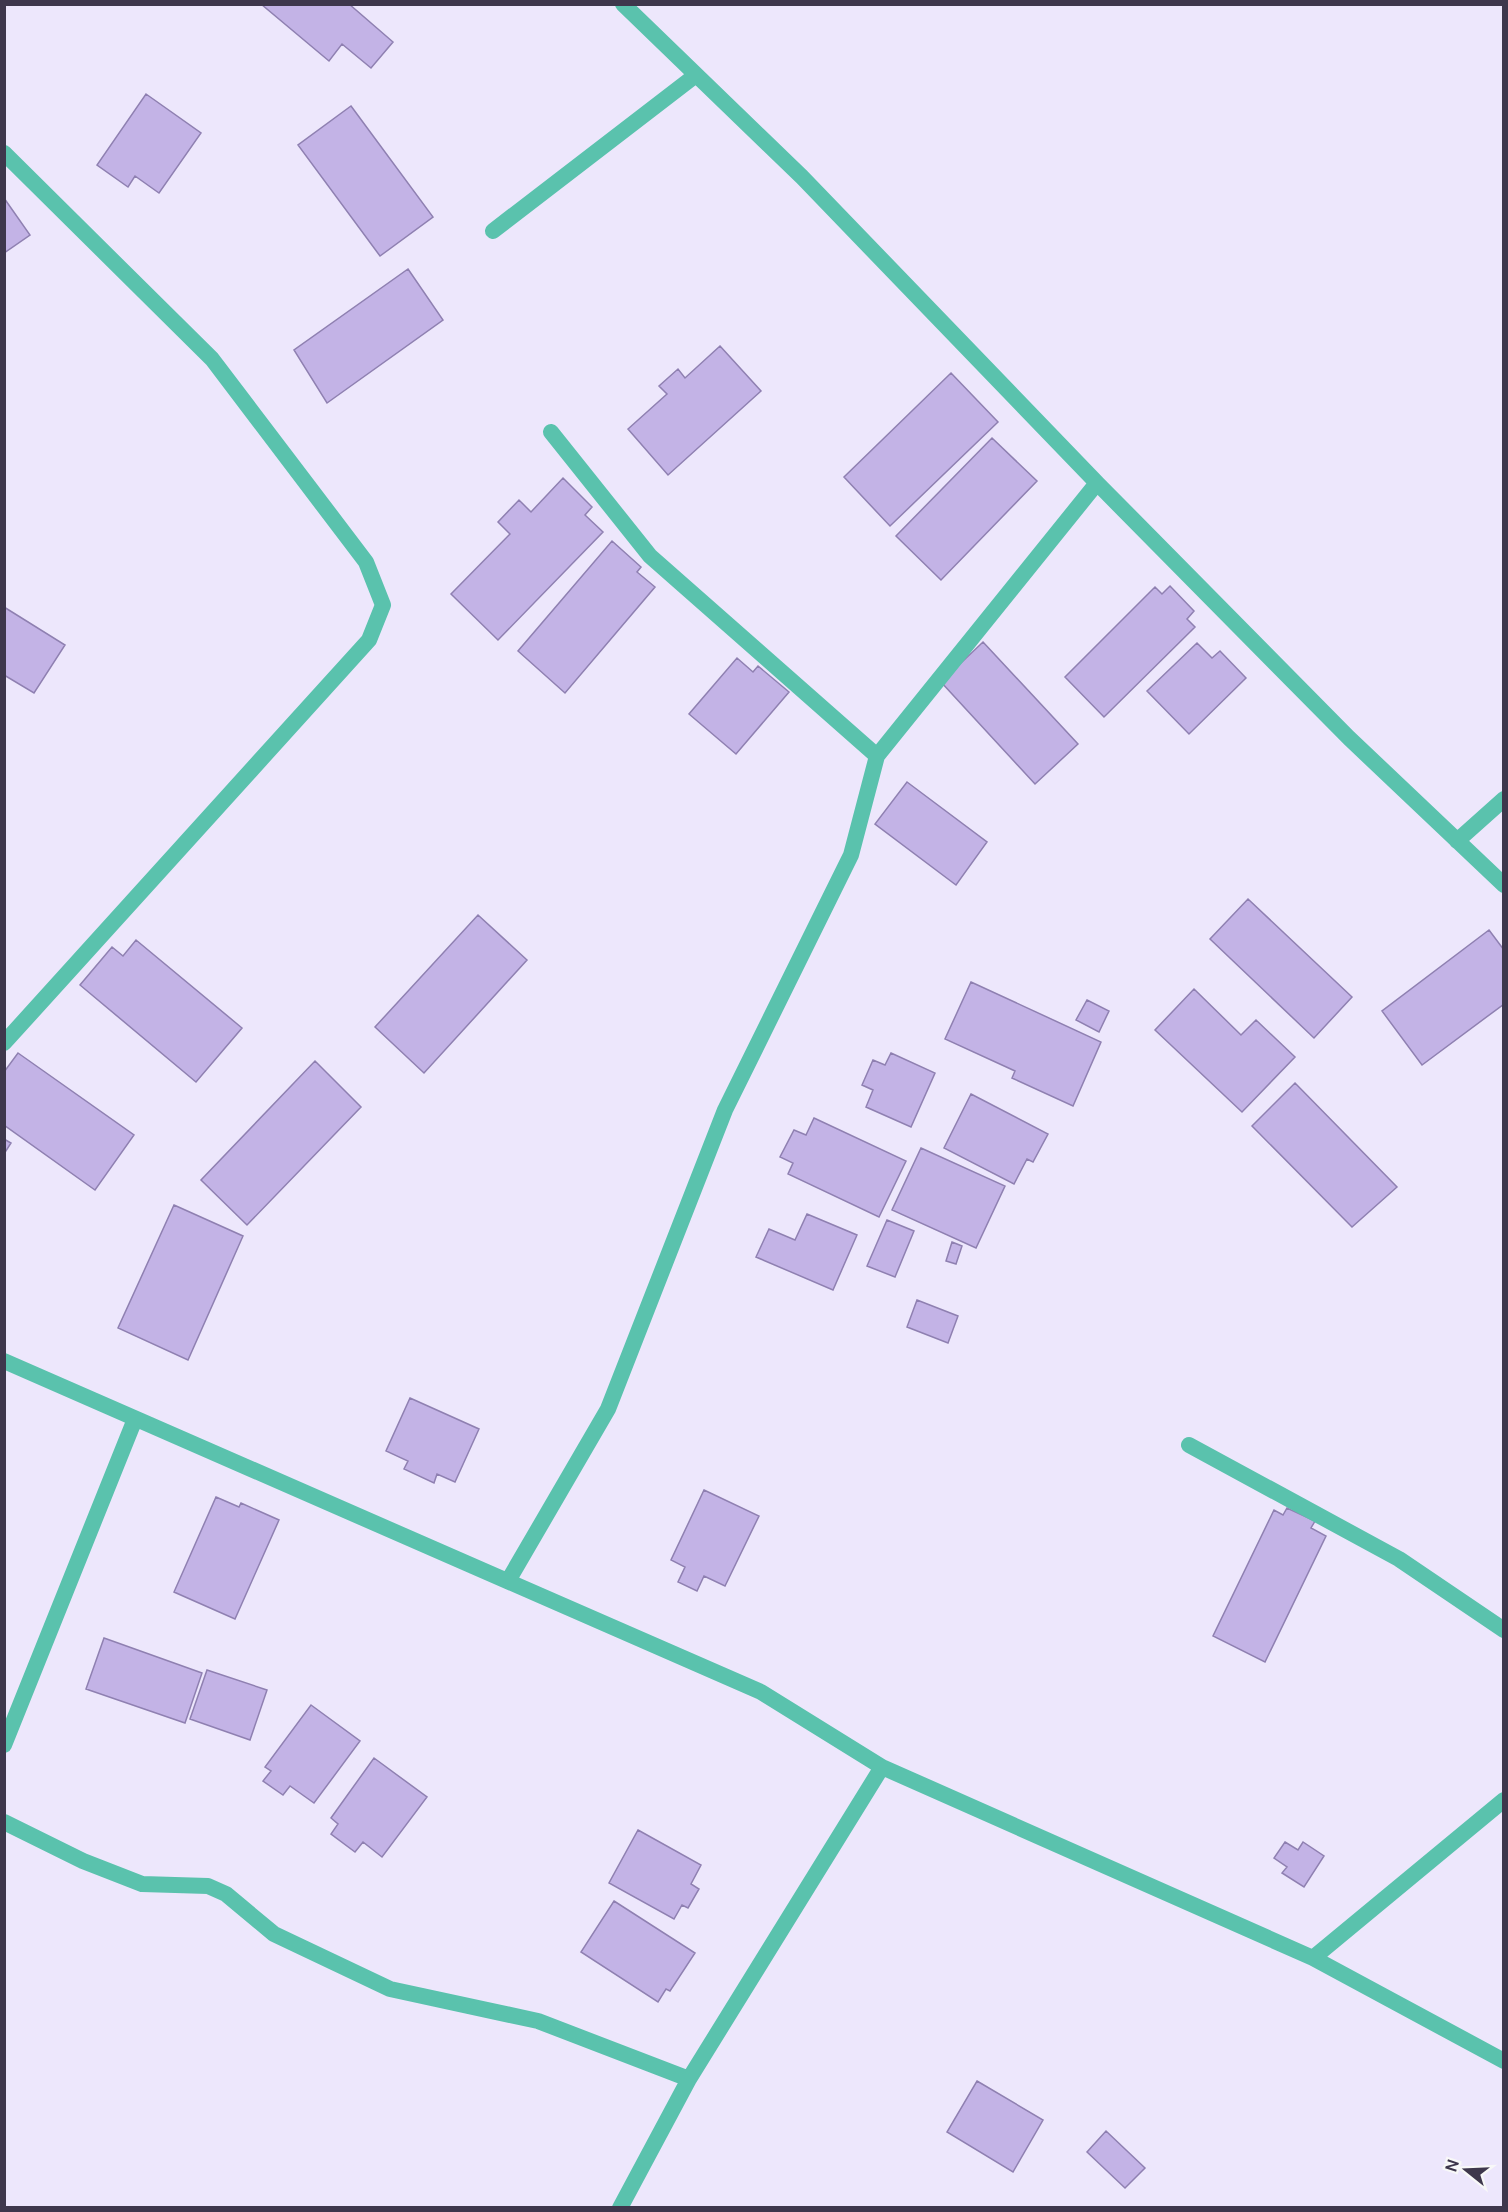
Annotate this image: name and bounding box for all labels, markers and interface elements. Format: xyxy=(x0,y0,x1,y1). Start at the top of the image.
north arrow xyxy=(1436,2140,1496,2200)
text: N xyxy=(1439,2156,1464,2174)

